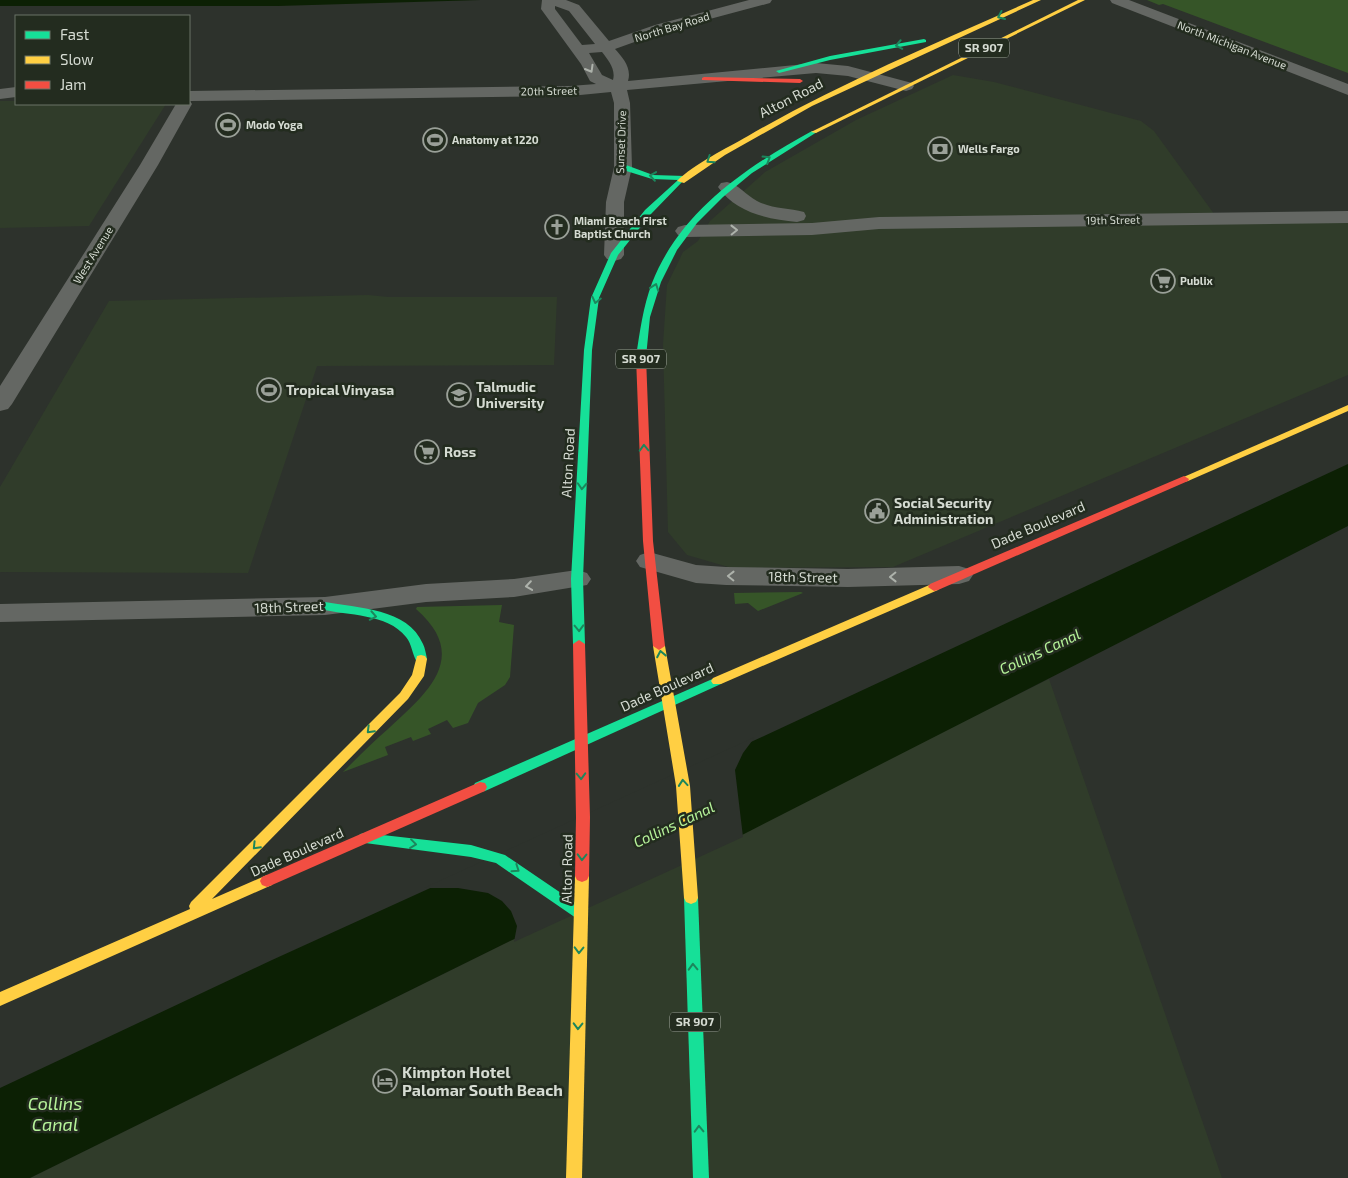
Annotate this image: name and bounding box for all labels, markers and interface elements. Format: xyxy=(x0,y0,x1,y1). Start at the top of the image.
street label: North Bay Road xyxy=(633,9,711,44)
one-way arrow xyxy=(997,10,1006,21)
legend xyxy=(15,15,190,105)
street label: North Michigan Avenue xyxy=(1176,18,1289,71)
text: Fast xyxy=(60,25,90,43)
road number: SR 907 xyxy=(959,38,1009,58)
one-way arrow xyxy=(895,40,904,50)
text: Slow xyxy=(60,50,94,68)
one-way arrow xyxy=(584,63,594,72)
street label: Alton Road xyxy=(756,74,826,121)
text: Jam xyxy=(60,75,86,93)
street label: 20th Street xyxy=(521,84,577,97)
street label: Sunset Drive xyxy=(613,110,628,174)
sports icon: Modo Yoga xyxy=(215,112,241,138)
place label: Modo Yoga xyxy=(246,118,303,131)
sports icon: Anatomy at 1220 xyxy=(422,127,448,153)
place label: Anatomy at 1220 xyxy=(452,133,539,147)
bank icon: Wells Fargo xyxy=(927,136,953,162)
place label: Wells Fargo xyxy=(958,142,1020,155)
one-way arrow xyxy=(707,154,716,163)
one-way arrow xyxy=(761,155,770,165)
one-way arrow xyxy=(649,172,657,182)
street label: 19th Street xyxy=(1086,213,1140,226)
church icon: Miami Beach First Baptist Church xyxy=(544,214,570,240)
place label: Miami Beach First Baptist Church xyxy=(574,214,667,240)
street label: West Avenue xyxy=(70,224,115,286)
one-way arrow xyxy=(730,225,738,236)
supermarket icon: Publix xyxy=(1150,268,1176,294)
place label: Publix xyxy=(1180,274,1213,287)
one-way arrow xyxy=(649,283,659,292)
one-way arrow xyxy=(591,296,602,305)
road number: SR 907 xyxy=(616,349,666,368)
sports icon: Tropical Vinyasa xyxy=(256,377,282,403)
place label: Talmudic University xyxy=(476,378,545,411)
place label: Tropical Vinyasa xyxy=(286,381,394,398)
school or university icon: Talmudic University xyxy=(446,382,472,408)
street label: Alton Road xyxy=(557,428,578,498)
supermarket icon: Ross xyxy=(414,439,440,465)
place label: Ross xyxy=(444,443,476,460)
one-way arrow xyxy=(638,444,649,452)
one-way arrow xyxy=(577,483,588,491)
place label: Social Security Administration xyxy=(894,494,993,527)
street label: Dade Boulevard xyxy=(988,497,1087,552)
public building icon: Social Security Administration xyxy=(864,498,890,524)
street label: 18th Street xyxy=(768,567,838,586)
one-way arrow xyxy=(726,571,734,581)
one-way arrow xyxy=(889,572,896,582)
one-way arrow xyxy=(525,580,533,591)
street label: 18th Street xyxy=(254,597,324,616)
one-way arrow xyxy=(369,610,377,621)
one-way arrow xyxy=(574,624,584,632)
water label: Collins Canal xyxy=(996,624,1083,678)
one-way arrow xyxy=(657,649,667,658)
street label: Dade Boulevard xyxy=(617,658,716,715)
one-way arrow xyxy=(367,724,376,733)
one-way arrow xyxy=(576,772,586,780)
one-way arrow xyxy=(678,779,689,787)
water label: Collins Canal xyxy=(630,797,717,851)
street label: Dade Boulevard xyxy=(247,823,346,880)
street label: Alton Road xyxy=(557,834,576,904)
one-way arrow xyxy=(410,838,418,849)
one-way arrow xyxy=(253,840,262,849)
one-way arrow xyxy=(577,854,587,861)
one-way arrow xyxy=(510,863,519,872)
one-way arrow xyxy=(574,947,584,955)
one-way arrow xyxy=(688,963,698,970)
road number: SR 907 xyxy=(670,1012,720,1032)
one-way arrow xyxy=(572,1023,583,1031)
place label: Kimpton Hotel Palomar South Beach xyxy=(402,1062,563,1099)
hotel icon: Kimpton Hotel Palomar South Beach xyxy=(372,1068,398,1094)
water label: Collins Canal xyxy=(28,1092,82,1135)
one-way arrow xyxy=(694,1125,705,1133)

